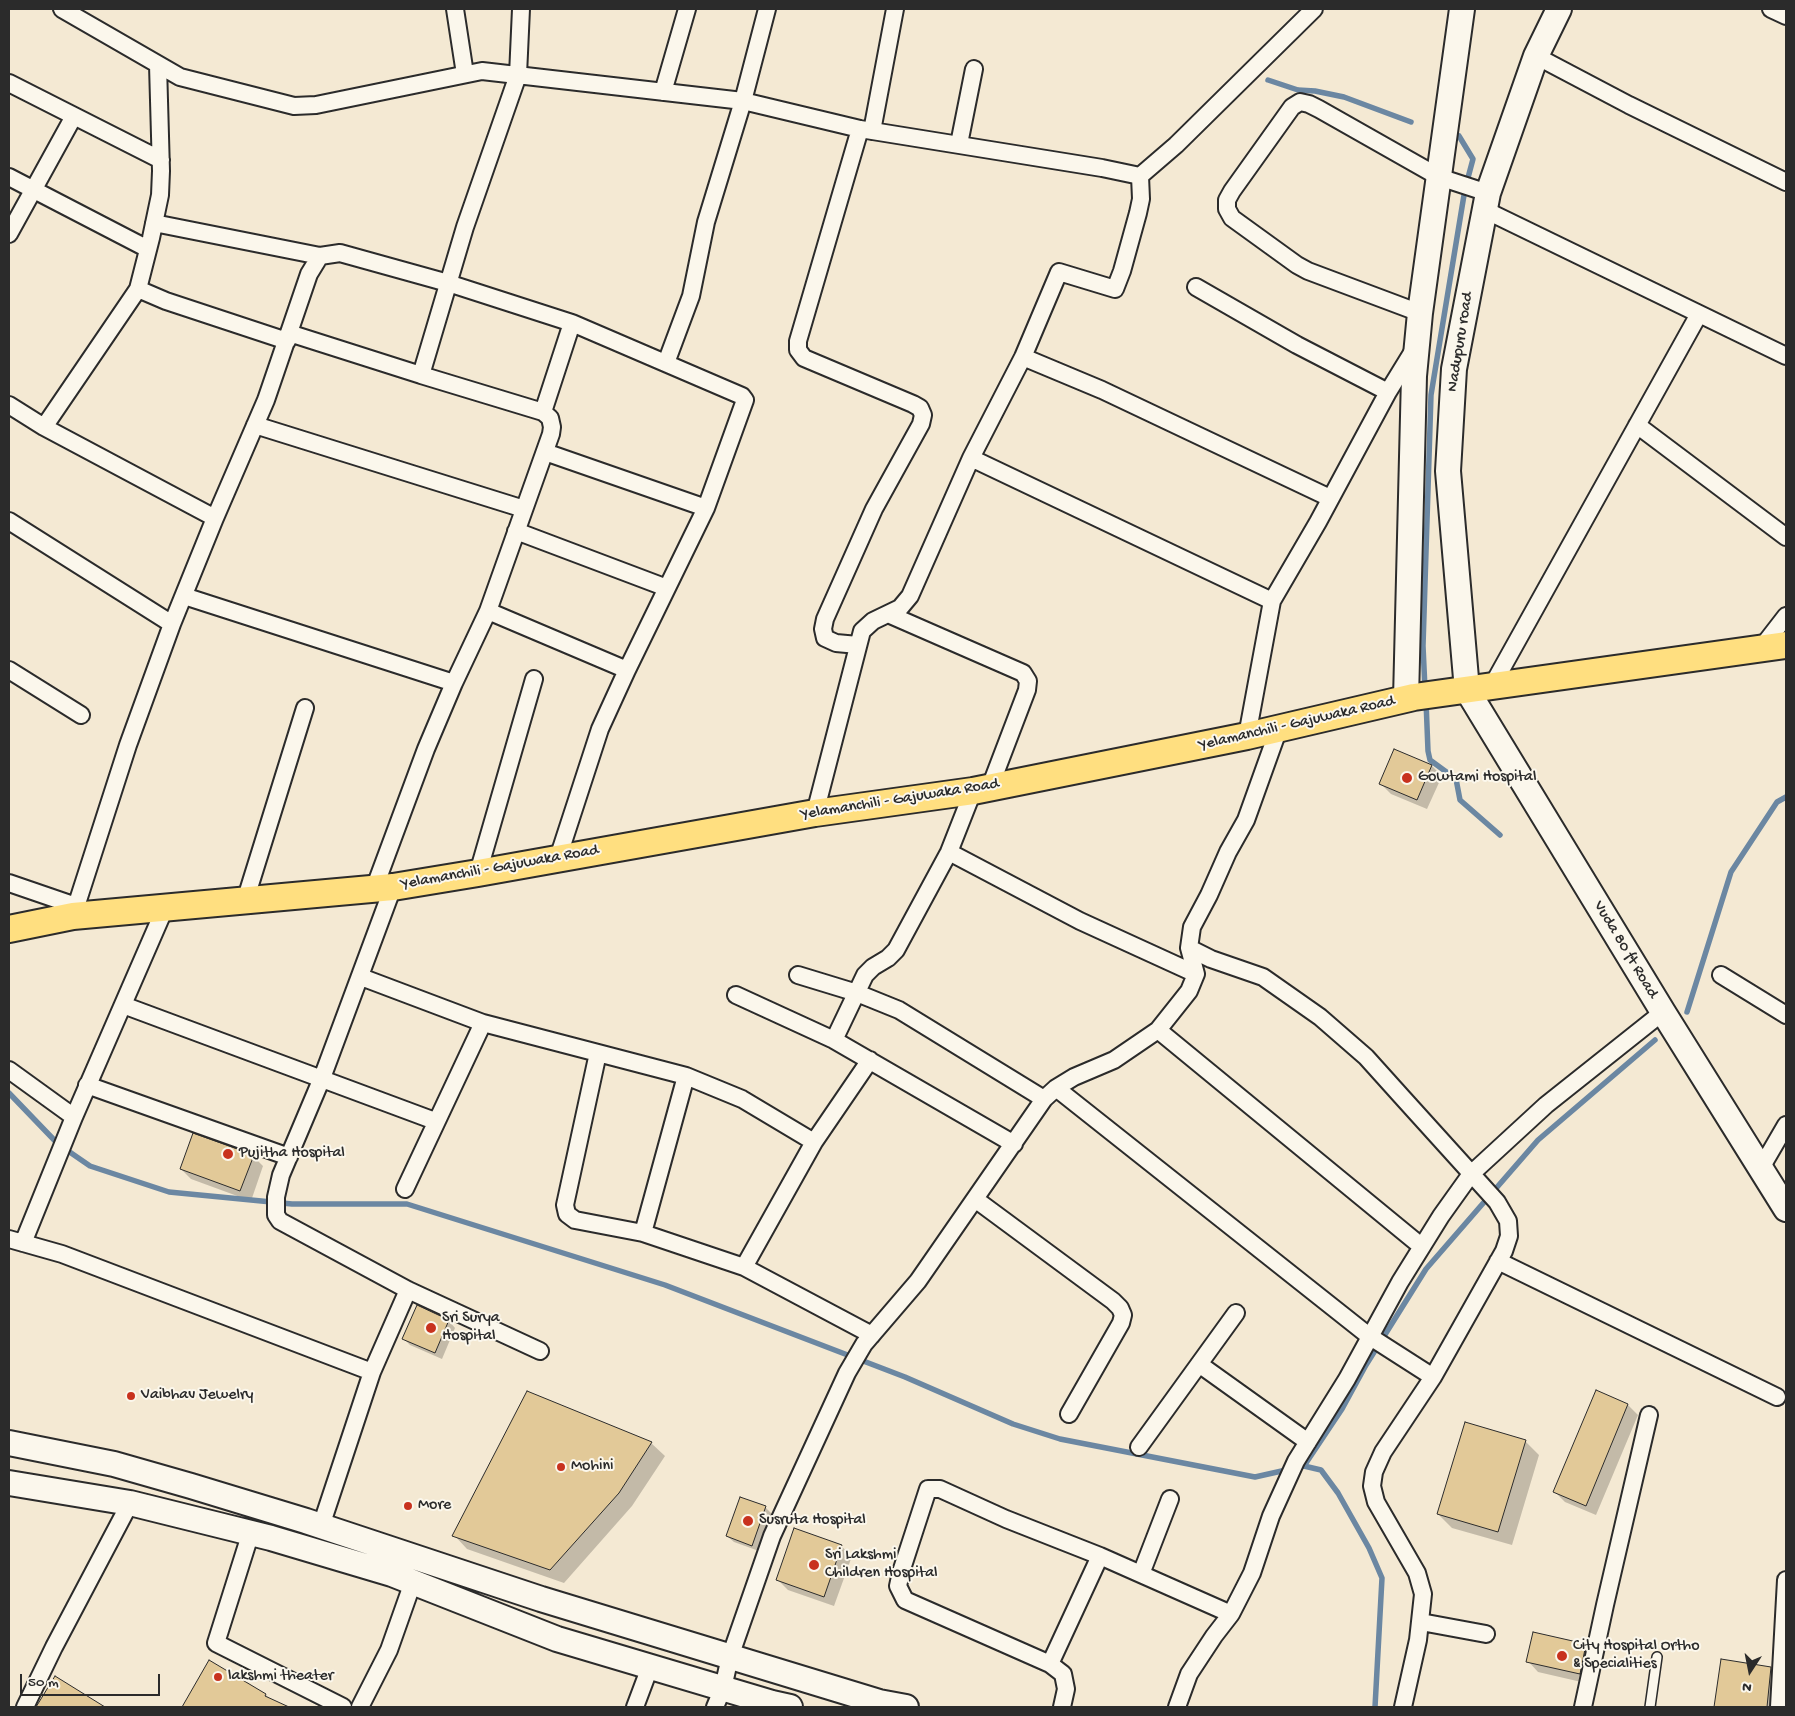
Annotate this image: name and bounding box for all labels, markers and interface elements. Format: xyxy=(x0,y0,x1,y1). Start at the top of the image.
street label: Nadupuru road xyxy=(1444,291,1478,393)
street label: Yelamanchili - Gajuwaka Road xyxy=(1197,692,1397,756)
place label: Gowtami Hospital xyxy=(1418,768,1536,788)
marker: Gowtami Hospital xyxy=(1400,771,1414,785)
street label: Yelamanchili - Gajuwaka Road xyxy=(800,775,1000,825)
street label: Yelamanchili - Gajuwaka Road xyxy=(400,841,600,895)
street label: Vuda 80 ft Road xyxy=(1588,898,1662,1002)
place label: Pujitha Hospital xyxy=(239,1144,345,1164)
marker: Pujitha Hospital xyxy=(221,1147,235,1161)
place label: Sri Surya Hospital xyxy=(442,1309,500,1347)
marker: Sri Surya Hospital xyxy=(424,1321,438,1335)
place label: Vaibhav Jewelry xyxy=(141,1386,253,1406)
marker: Vaibhav Jewelry xyxy=(125,1390,137,1402)
place label: Mohini xyxy=(571,1457,614,1477)
marker: Mohini xyxy=(555,1461,567,1473)
place label: More xyxy=(418,1496,451,1516)
marker: More xyxy=(402,1500,414,1512)
place label: Susruta Hospital xyxy=(759,1511,866,1531)
marker: Susruta Hospital xyxy=(741,1514,755,1528)
place label: Sri Lakshmi Children Hospital xyxy=(825,1546,938,1584)
marker: Sri Lakshmi Children Hospital xyxy=(807,1558,821,1572)
place label: City Hospital Ortho & Specialities xyxy=(1573,1637,1699,1675)
north arrow xyxy=(1725,1646,1775,1696)
marker: City Hospital Ortho & Specialities xyxy=(1555,1649,1569,1663)
scale bar xyxy=(22,1664,162,1696)
place label: lakshmi theater xyxy=(228,1667,333,1687)
marker: lakshmi theater xyxy=(212,1671,224,1683)
text: 50 m xyxy=(28,1674,59,1692)
text: N xyxy=(1741,1677,1753,1695)

